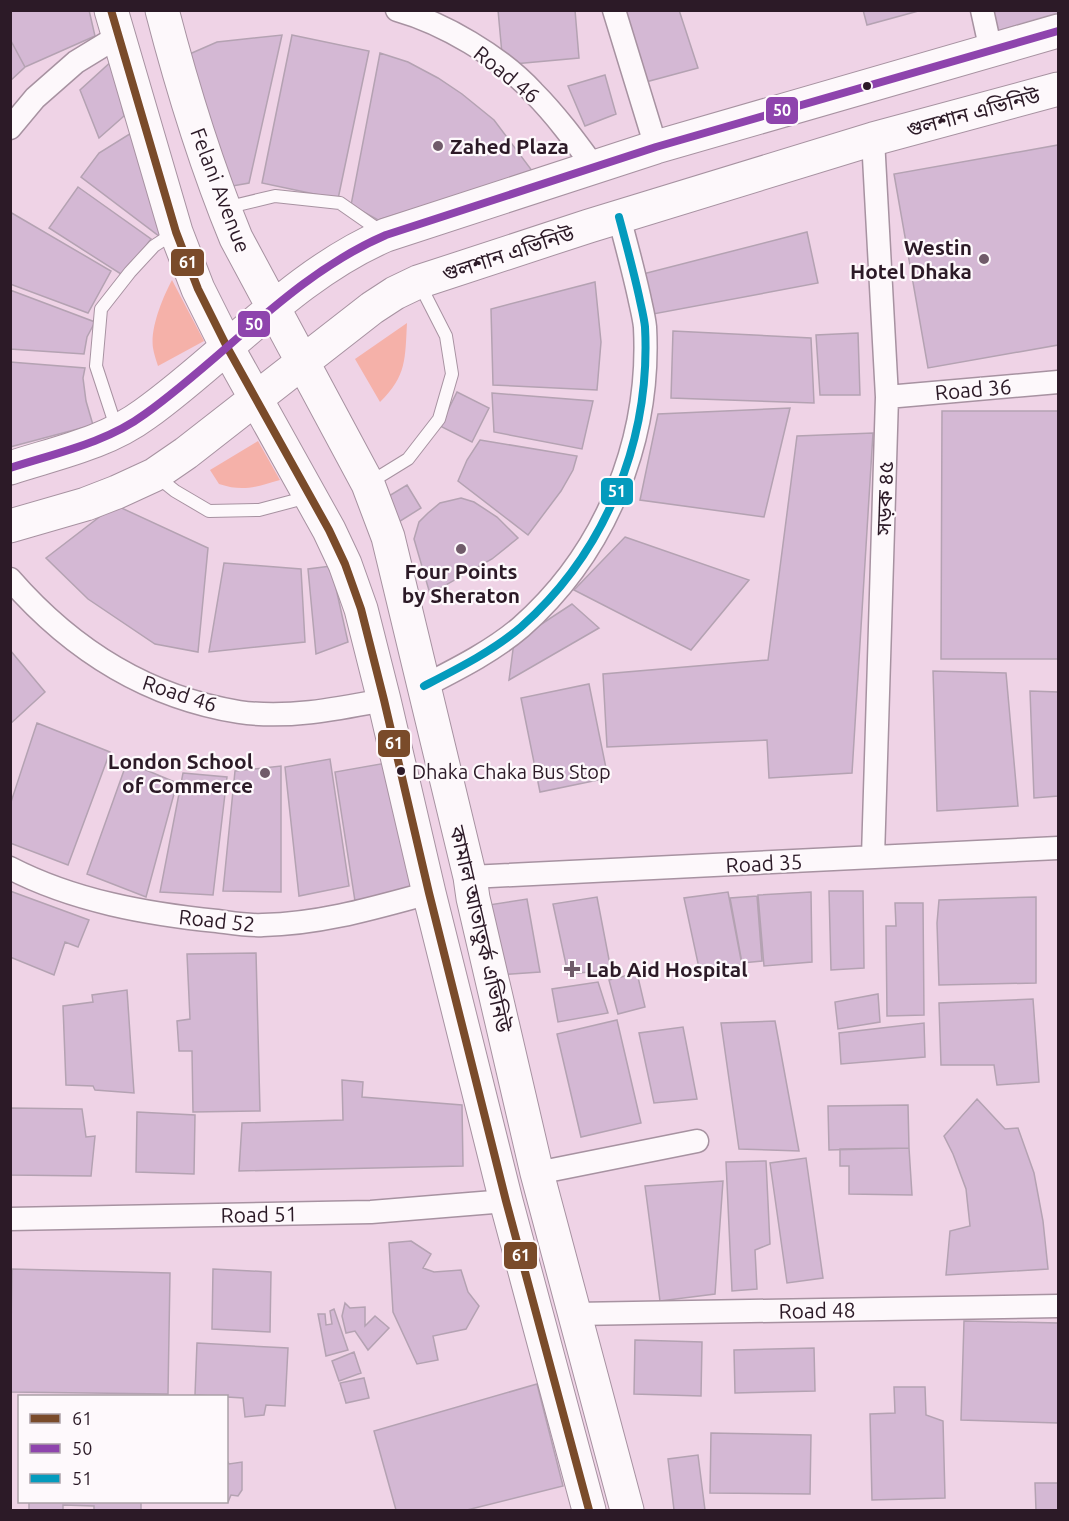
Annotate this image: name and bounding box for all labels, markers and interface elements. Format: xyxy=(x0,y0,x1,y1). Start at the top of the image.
street label: Road 46 xyxy=(470,40,544,108)
unlabelled marker xyxy=(861,80,873,92)
street label: গুলশান এভিনিউ xyxy=(904,82,1043,141)
line badge: 50 xyxy=(765,96,799,125)
text: 50 xyxy=(773,101,791,119)
street label: Felani Avenue xyxy=(186,124,256,256)
place label: Zahed Plaza xyxy=(450,134,569,158)
marker: Zahed Plaza xyxy=(431,139,445,153)
street label: গুলশান এভিনিউ xyxy=(439,220,578,286)
place label: Westin Hotel Dhaka xyxy=(850,235,972,283)
line badge: 61 xyxy=(170,248,205,277)
marker: Westin Hotel Dhaka xyxy=(977,252,991,266)
text: 61 xyxy=(179,253,197,271)
line badge: 50 xyxy=(237,310,271,338)
text: 50 xyxy=(245,315,263,333)
street label: Road 36 xyxy=(934,374,1012,404)
street label: সড়ক ৪৫ xyxy=(871,460,897,537)
line badge: 51 xyxy=(600,477,634,506)
text: 51 xyxy=(608,482,626,500)
marker: Four Points by Sheraton xyxy=(454,542,468,556)
place label: Four Points by Sheraton xyxy=(402,559,520,607)
street label: Road 46 xyxy=(140,670,220,716)
line badge: 61 xyxy=(377,729,411,758)
text: 61 xyxy=(385,734,403,752)
place label: London School of Commerce xyxy=(108,749,253,797)
place label: Dhaka Chaka Bus Stop xyxy=(412,760,611,783)
marker: Dhaka Chaka Bus Stop xyxy=(395,765,407,777)
marker: London School of Commerce xyxy=(258,766,272,780)
street label: কামাল আতাতুর্ক এভিনিউ xyxy=(444,822,517,1036)
street label: Road 35 xyxy=(725,849,803,877)
street label: Road 52 xyxy=(178,904,256,936)
place label: Lab Aid Hospital xyxy=(586,957,748,981)
marker: Lab Aid Hospital xyxy=(563,960,581,978)
street label: Road 51 xyxy=(220,1201,298,1227)
line badge: 61 xyxy=(503,1241,538,1270)
text: 61 xyxy=(512,1246,530,1264)
street label: Road 48 xyxy=(778,1297,856,1323)
legend xyxy=(18,1395,228,1503)
text: 61 xyxy=(72,1408,92,1428)
text: 50 xyxy=(72,1438,92,1458)
text: 51 xyxy=(72,1468,92,1488)

